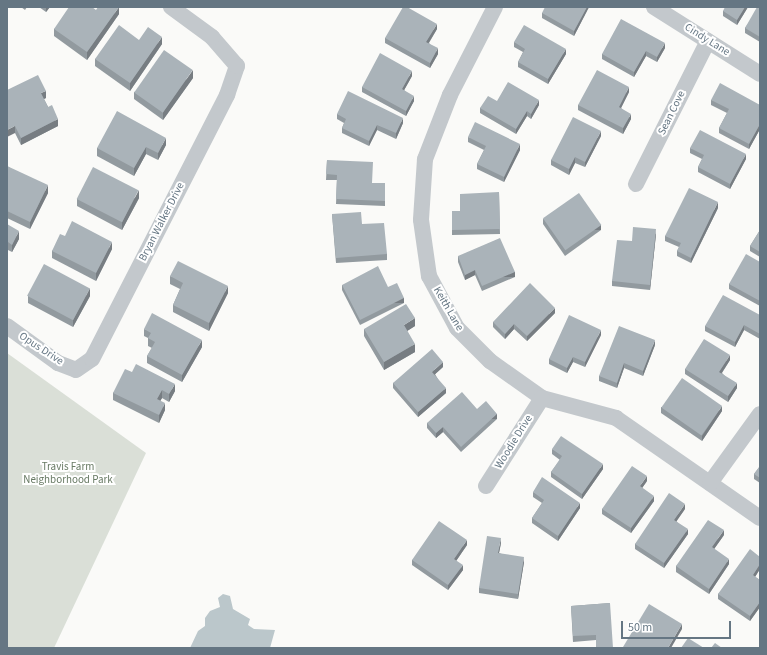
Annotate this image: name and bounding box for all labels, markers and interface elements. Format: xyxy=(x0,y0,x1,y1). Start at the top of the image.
street label: Cindy Lane xyxy=(682,21,732,59)
street label: Sean Cove xyxy=(656,89,688,137)
street label: Bryan Walker Drive xyxy=(136,180,188,264)
street label: Keith Lane xyxy=(430,285,466,333)
street label: Opus Drive xyxy=(16,330,66,368)
street label: Woodie Drive xyxy=(492,413,536,471)
park label: Travis Farm Neighborhood Park xyxy=(23,461,113,487)
scale bar xyxy=(623,613,733,639)
text: 50 m xyxy=(628,619,652,636)

